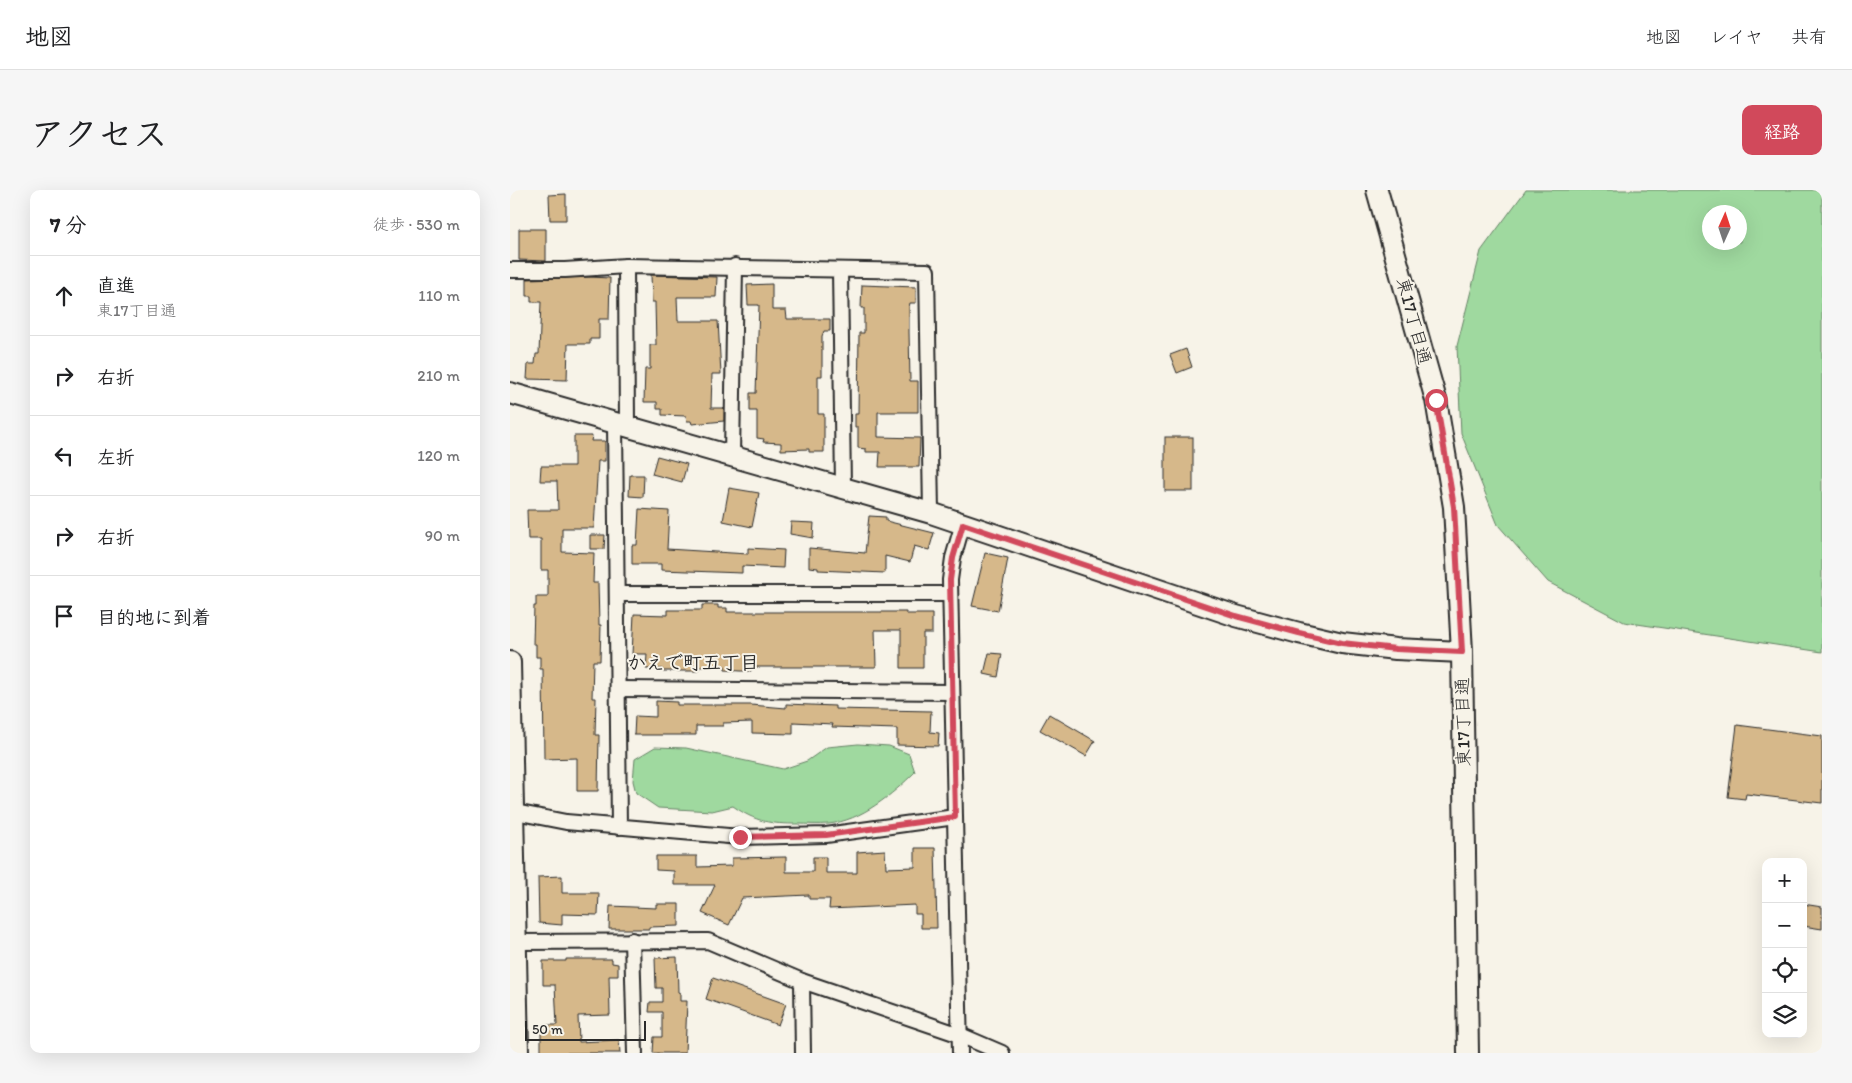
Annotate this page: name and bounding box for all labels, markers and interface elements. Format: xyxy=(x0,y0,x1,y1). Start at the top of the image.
text: 地図 xyxy=(25,22,73,51)
text: 地図 xyxy=(1646,26,1682,48)
text: レイヤ xyxy=(1710,26,1763,48)
text: 共有 xyxy=(1791,26,1827,48)
button: 経路 xyxy=(1742,105,1822,155)
text: アクセス xyxy=(30,113,168,155)
north arrow xyxy=(1702,205,1747,250)
text: 7 分 xyxy=(50,212,86,237)
text: 徒歩 · 530 m xyxy=(373,215,460,234)
text: 直進 xyxy=(97,274,135,297)
street label: 東17丁目通 xyxy=(1392,275,1436,367)
icon: ahead xyxy=(50,282,78,310)
text: 110 m xyxy=(418,286,460,305)
text: 東17丁目通 xyxy=(97,301,176,320)
icon: right xyxy=(50,362,78,390)
text: 右折 xyxy=(97,366,135,389)
text: 210 m xyxy=(417,366,460,385)
route start xyxy=(1425,389,1448,412)
icon: left xyxy=(50,442,78,470)
text: 左折 xyxy=(97,446,135,469)
text: 120 m xyxy=(417,446,460,465)
icon: right xyxy=(50,522,78,550)
text: 右折 xyxy=(97,526,135,549)
text: 90 m xyxy=(425,526,460,545)
icon: arrive xyxy=(50,602,78,630)
text: 目的地に到着 xyxy=(97,606,211,629)
district label: かえで町五丁目 xyxy=(627,651,759,674)
street label: 東17丁目通 xyxy=(1451,677,1475,767)
route end xyxy=(729,826,752,849)
map controls xyxy=(1762,858,1807,1038)
button: + xyxy=(1762,858,1807,903)
button: − xyxy=(1762,903,1807,948)
button: locate xyxy=(1762,948,1807,993)
button: layers xyxy=(1762,993,1807,1038)
scale bar xyxy=(525,1018,646,1041)
text: 50 m xyxy=(532,1021,563,1038)

